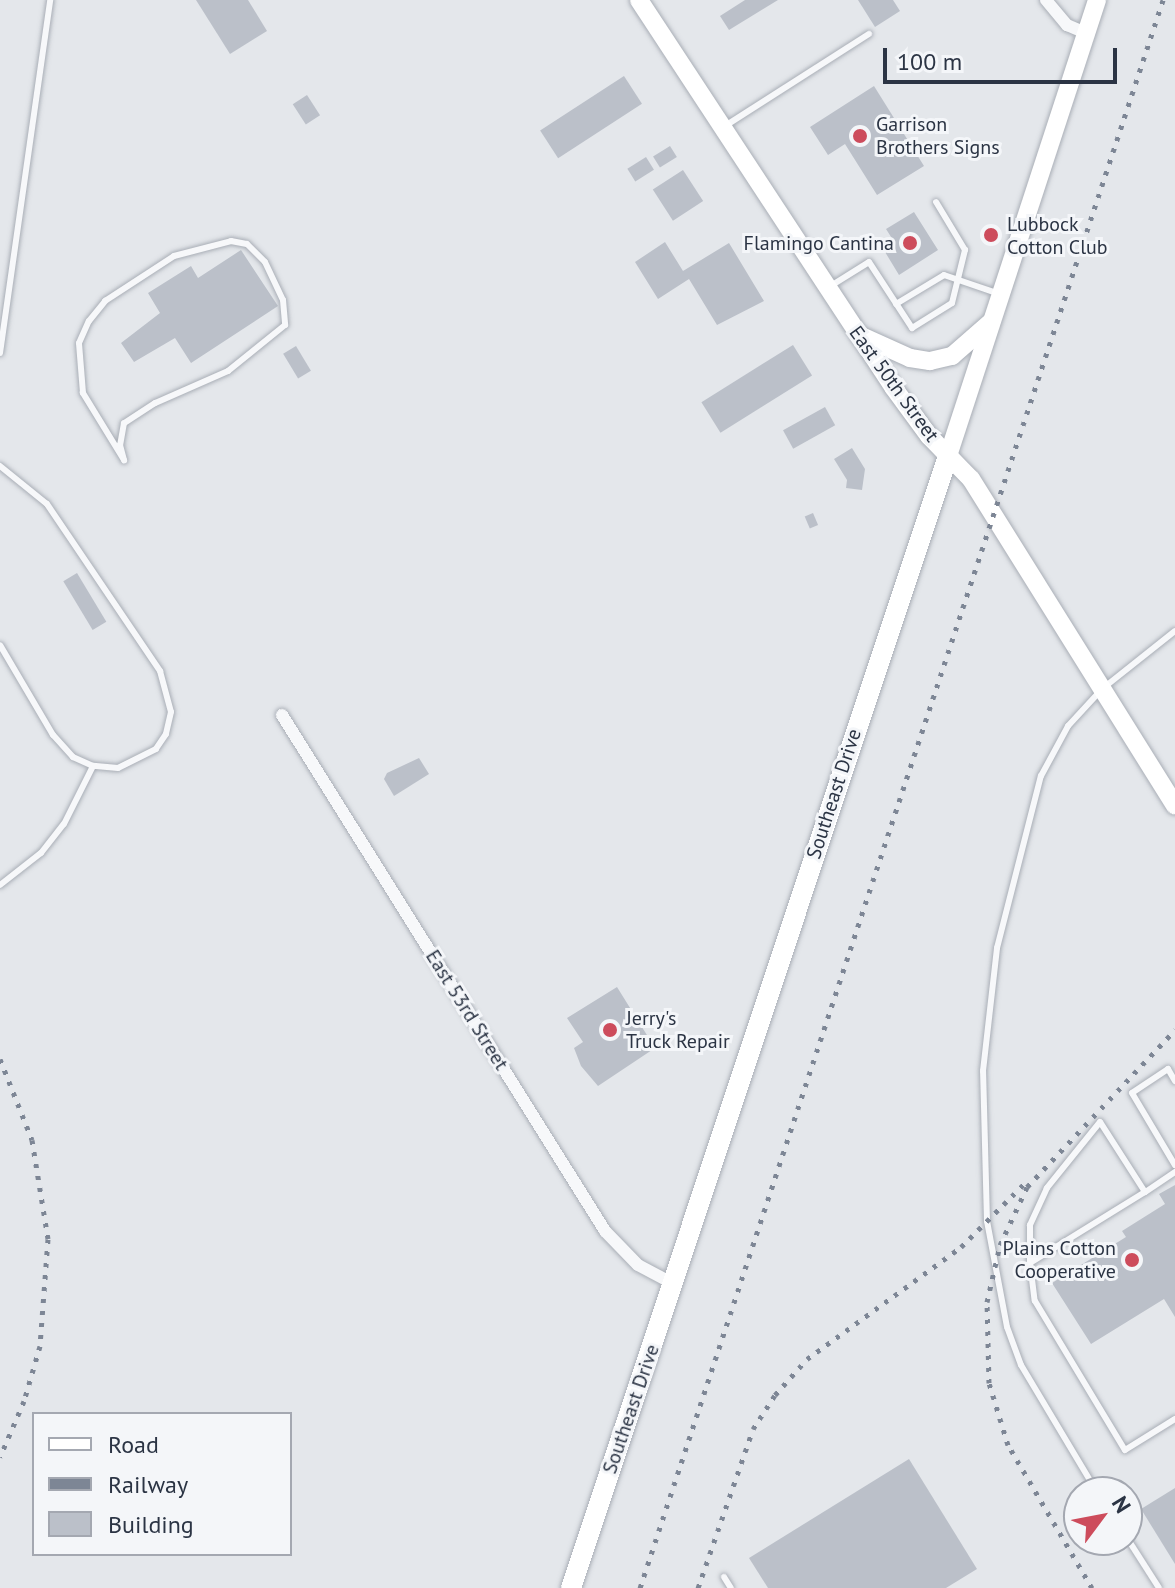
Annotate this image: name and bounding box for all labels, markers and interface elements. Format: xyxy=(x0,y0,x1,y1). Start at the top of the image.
scale bar xyxy=(887,32,1121,82)
text: 100 m xyxy=(897,46,962,77)
place label: Garrison Brothers Signs xyxy=(876,112,1000,159)
marker: Garrison Brothers Signs xyxy=(851,127,869,145)
place label: Lubbock Cotton Club xyxy=(1007,212,1108,259)
marker: Lubbock Cotton Club xyxy=(982,226,1000,244)
place label: Flamingo Cantina xyxy=(744,231,894,255)
marker: Flamingo Cantina xyxy=(901,234,919,252)
street label: East 50th Street xyxy=(844,321,944,447)
street label: Southeast Drive xyxy=(802,726,866,862)
street label: East 53rd Street xyxy=(421,946,513,1074)
place label: Jerry's Truck Repair xyxy=(626,1006,731,1053)
marker: Jerry's Truck Repair xyxy=(601,1021,619,1039)
place label: Plains Cotton Cooperative xyxy=(1003,1236,1116,1283)
marker: Plains Cotton Cooperative xyxy=(1123,1251,1141,1269)
street label: Southeast Drive xyxy=(598,1341,664,1477)
legend xyxy=(32,1412,292,1556)
text: Road xyxy=(108,1429,159,1460)
text: Railway xyxy=(108,1469,188,1500)
north arrow xyxy=(1063,1476,1143,1556)
text: N xyxy=(1106,1491,1137,1518)
text: Building xyxy=(108,1509,194,1540)

